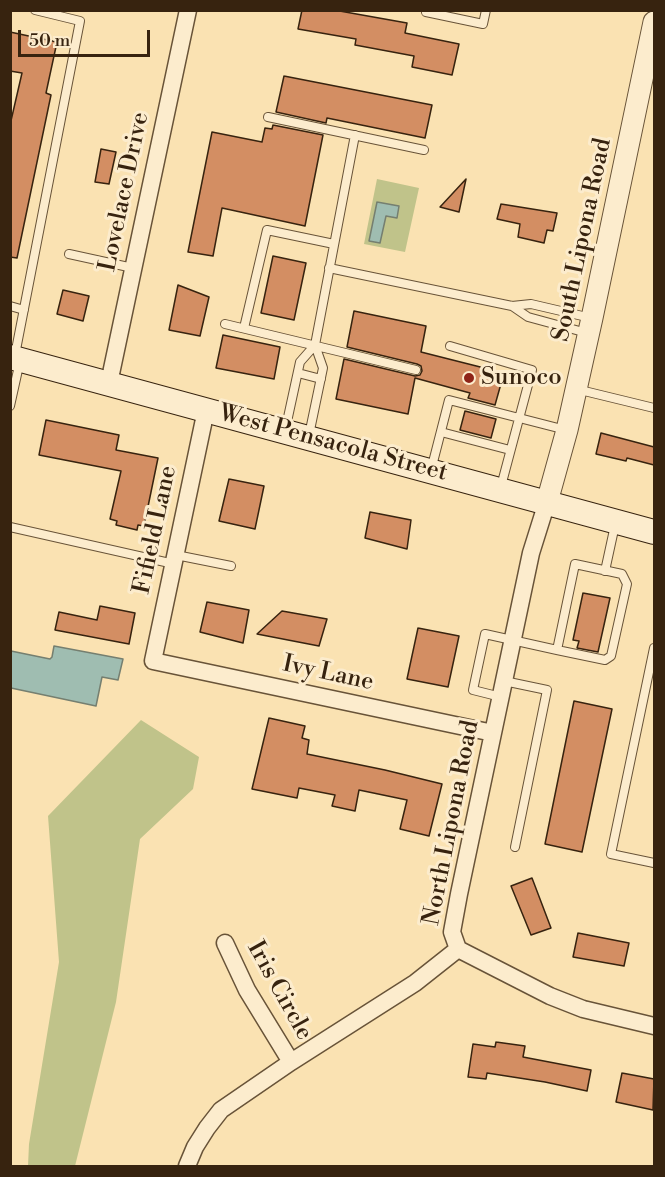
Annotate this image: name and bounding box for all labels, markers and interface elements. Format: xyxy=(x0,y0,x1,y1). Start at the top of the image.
scale bar xyxy=(21,18,153,56)
text: 50 m xyxy=(29,29,70,52)
street label: Lovelace Drive xyxy=(94,110,156,274)
street label: South Lipona Road xyxy=(547,136,619,344)
place label: Sunoco xyxy=(481,364,562,392)
marker: Sunoco xyxy=(462,371,476,385)
street label: West Pensacola Street xyxy=(216,400,450,488)
street label: Fifield Lane xyxy=(128,463,184,597)
street label: Ivy Lane xyxy=(280,650,376,698)
street label: North Lipona Road xyxy=(418,718,486,928)
street label: Iris Circle xyxy=(240,936,318,1046)

